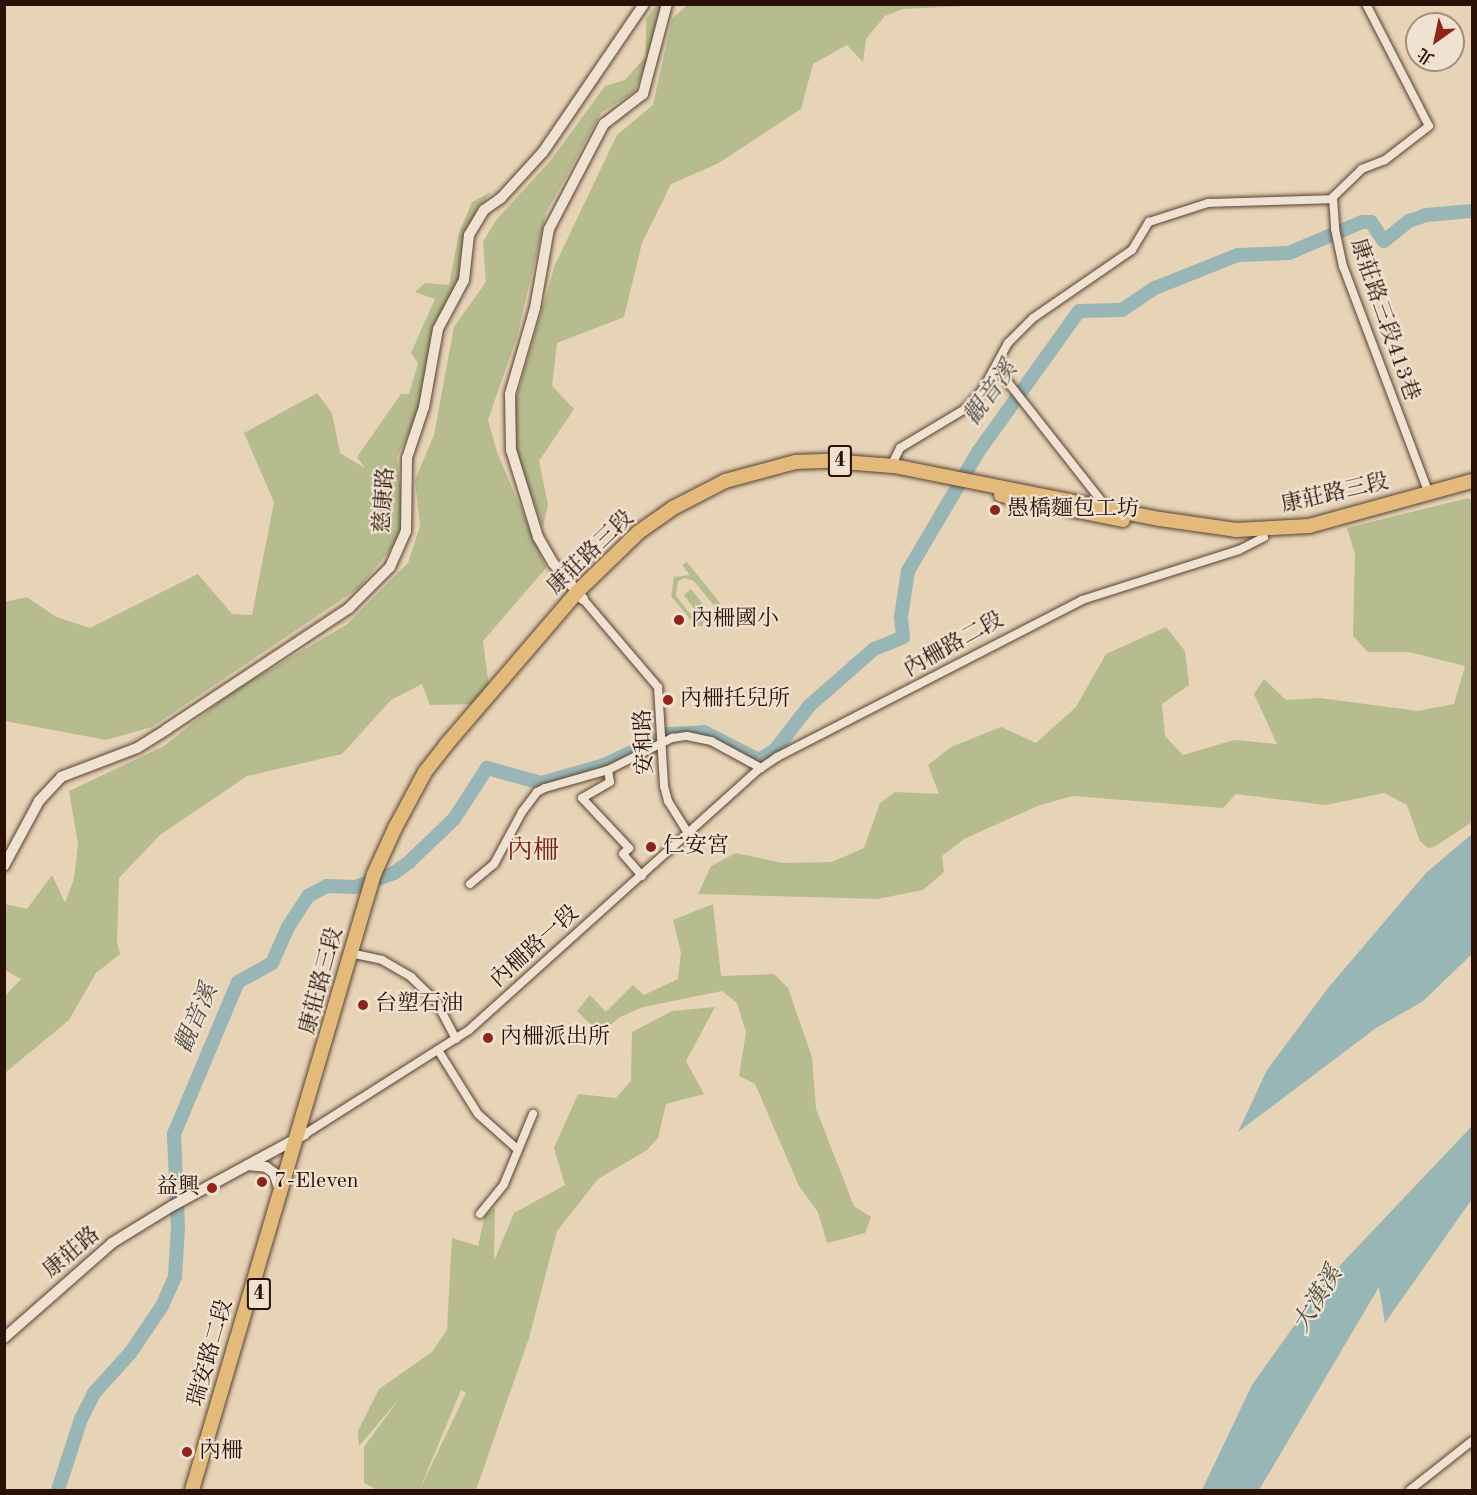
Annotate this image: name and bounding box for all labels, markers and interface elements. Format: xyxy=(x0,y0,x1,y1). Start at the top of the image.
north arrow xyxy=(1405,12,1465,72)
text: 北 xyxy=(1415,44,1437,66)
street label: 康莊路三段413巷 xyxy=(1344,235,1424,405)
water label: 觀音溪 xyxy=(959,356,1025,432)
road number: 4 xyxy=(826,443,854,479)
street label: 慈康路 xyxy=(370,466,400,534)
street label: 康莊路三段 xyxy=(1278,469,1392,519)
place label: 愚橋麵包工坊 xyxy=(1007,497,1139,523)
marker: 愚橋麵包工坊 xyxy=(988,503,1002,517)
street label: 康莊路三段 xyxy=(542,505,640,601)
place label: 內柵國小 xyxy=(691,607,779,633)
street label: 內柵路二段 xyxy=(899,607,1009,683)
marker: 內柵國小 xyxy=(672,613,686,627)
place label: 內柵托兒所 xyxy=(680,687,790,713)
marker: 內柵托兒所 xyxy=(661,693,675,707)
street label: 安和路 xyxy=(631,709,659,775)
place label: 仁安宮 xyxy=(663,834,729,860)
district label: 內柵 xyxy=(507,836,559,868)
marker: 仁安宮 xyxy=(644,840,658,854)
street label: 內柵路一段 xyxy=(485,900,585,994)
street label: 康莊路三段 xyxy=(295,924,349,1038)
water label: 觀音溪 xyxy=(171,980,225,1058)
place label: 台塑石油 xyxy=(375,992,463,1018)
marker: 台塑石油 xyxy=(356,998,370,1012)
place label: 內柵派出所 xyxy=(500,1025,610,1051)
marker: 內柵派出所 xyxy=(481,1031,495,1045)
place label: 7-Eleven xyxy=(274,1169,359,1195)
place label: 益興 xyxy=(156,1175,200,1201)
marker: 7-Eleven xyxy=(255,1175,269,1189)
marker: 益興 xyxy=(205,1181,219,1195)
street label: 康莊路 xyxy=(38,1222,106,1284)
water label: 大漢溪 xyxy=(1288,1262,1350,1338)
road number: 4 xyxy=(246,1276,272,1312)
street label: 瑞安路二段 xyxy=(183,1296,239,1410)
place label: 內柵 xyxy=(199,1439,243,1465)
marker: 內柵 xyxy=(180,1445,194,1459)

